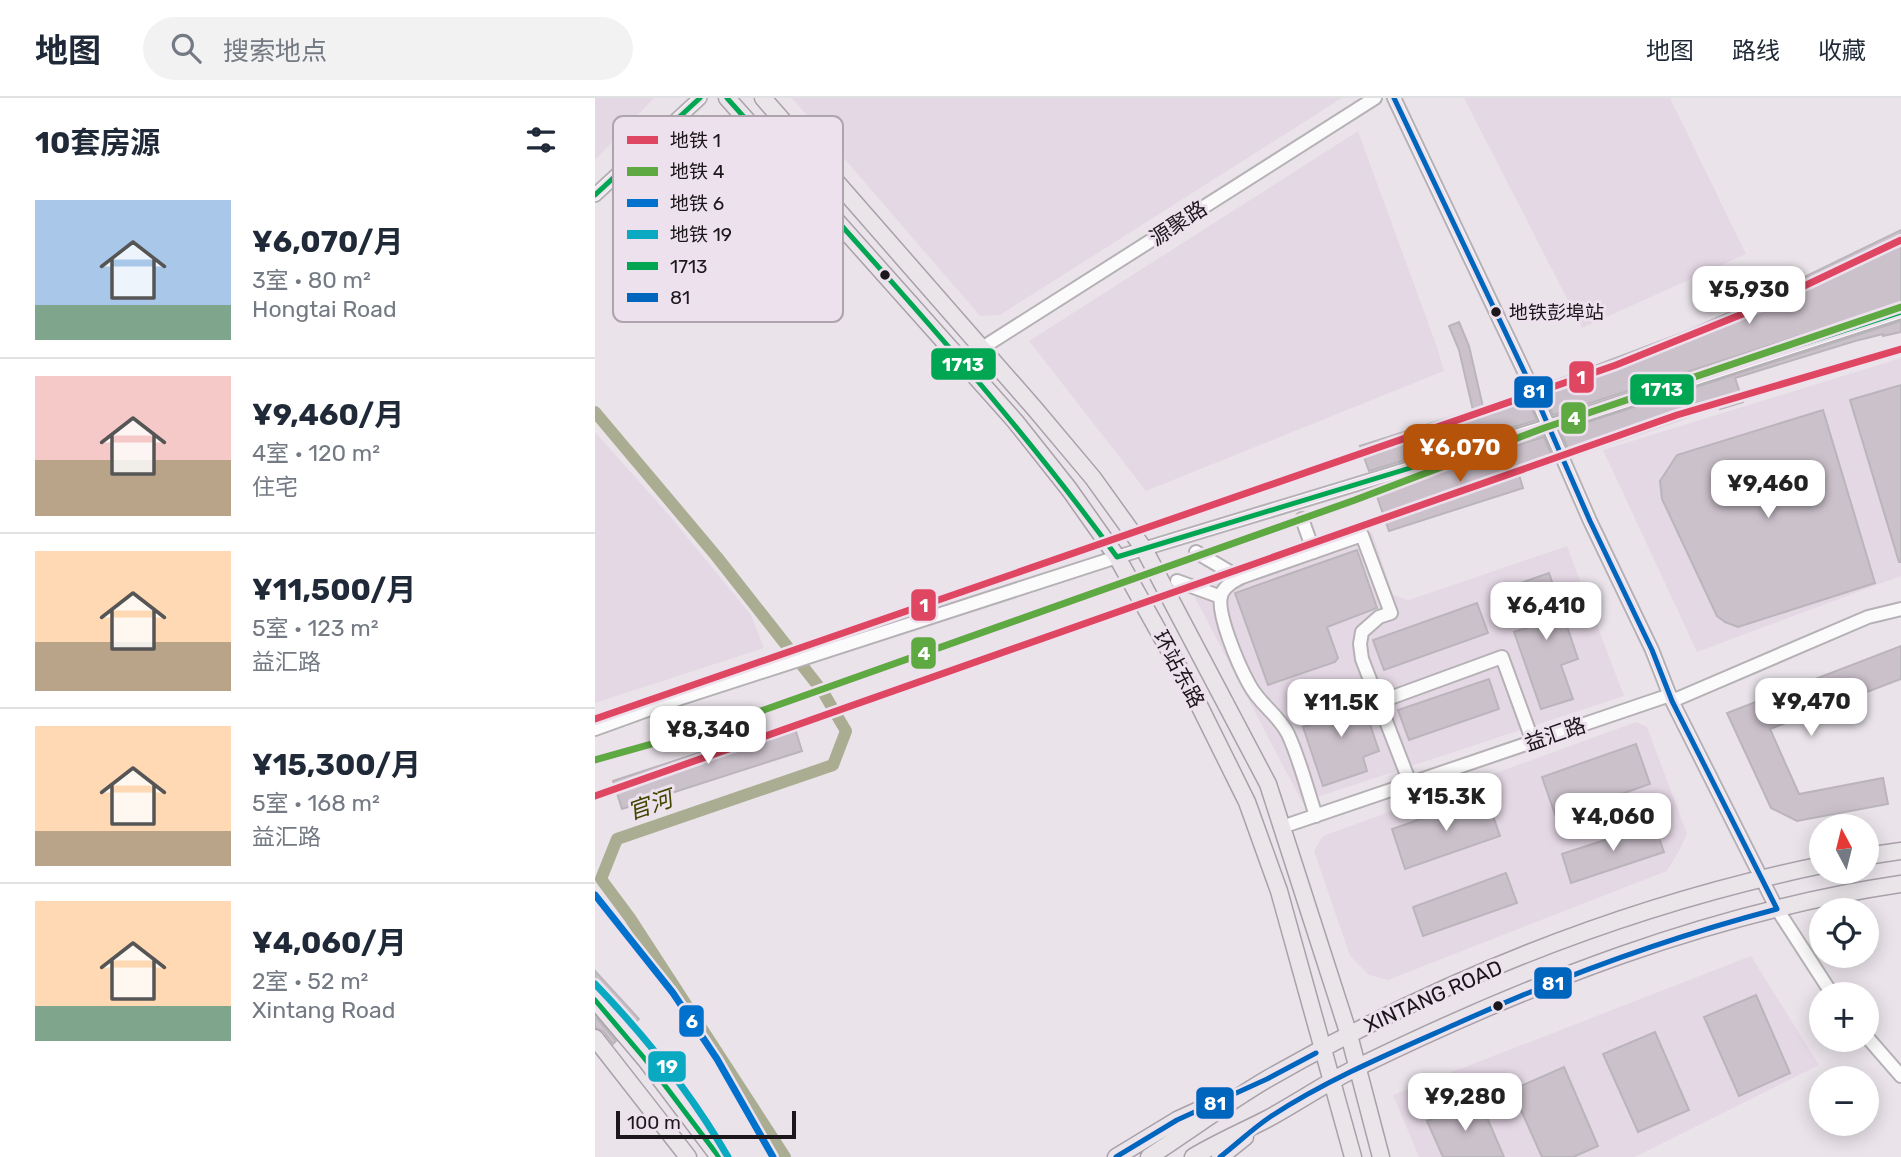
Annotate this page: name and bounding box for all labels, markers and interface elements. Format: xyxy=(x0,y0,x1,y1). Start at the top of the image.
search box xyxy=(143,17,633,80)
icon: search xyxy=(167,29,205,67)
text: 地图 xyxy=(35,31,101,70)
text: 搜索地点 xyxy=(223,36,327,67)
text: 地图 xyxy=(1646,37,1694,65)
text: 路线 xyxy=(1732,37,1780,65)
text: 收藏 xyxy=(1818,37,1866,65)
legend xyxy=(613,116,843,322)
icon: filters xyxy=(522,121,560,159)
text: 10套房源 xyxy=(35,125,160,161)
text: 地铁 1 xyxy=(670,129,721,152)
text: 地铁 4 xyxy=(670,160,725,183)
text: 地铁 6 xyxy=(670,192,724,215)
street label: 源聚路 xyxy=(1145,195,1211,251)
text: 地铁 19 xyxy=(670,223,732,246)
text: ¥6,070/月 xyxy=(252,224,404,260)
icon: home xyxy=(91,228,175,312)
text: 1713 xyxy=(670,255,707,278)
text: 3室 · 80 m² xyxy=(252,266,371,294)
pin: ¥5,930 xyxy=(1692,266,1806,326)
unlabelled marker xyxy=(878,268,892,282)
text: ¥5,930 xyxy=(1708,275,1790,303)
text: 81 xyxy=(670,286,690,309)
text: Hongtai Road xyxy=(252,295,397,323)
place label: 地铁彭埠站 xyxy=(1509,301,1604,324)
marker: 地铁彭埠站 xyxy=(1489,305,1503,319)
line badge: 1713 xyxy=(930,347,997,381)
text: 1713 xyxy=(942,353,984,376)
line badge: 1 xyxy=(1568,360,1595,394)
text: 1 xyxy=(1576,366,1586,389)
line badge: 1713 xyxy=(1629,373,1695,406)
line badge: 81 xyxy=(1513,375,1554,409)
text: 1713 xyxy=(1641,378,1683,401)
text: 81 xyxy=(1523,380,1545,403)
text: ¥9,460/月 xyxy=(252,397,404,433)
line badge: 4 xyxy=(1560,401,1587,435)
icon: home xyxy=(91,404,175,488)
text: 4 xyxy=(1568,407,1581,430)
pin: ¥6,070 xyxy=(1403,424,1517,484)
text: ¥6,070 xyxy=(1419,433,1501,461)
text: 4室 · 120 m² xyxy=(252,439,380,467)
pin: ¥9,460 xyxy=(1711,460,1825,520)
text: ¥9,460 xyxy=(1727,469,1809,497)
text: 住宅 xyxy=(252,473,298,501)
text: ¥11,500/月 xyxy=(252,572,416,608)
icon: home xyxy=(91,579,175,663)
pin: ¥6,410 xyxy=(1489,582,1603,642)
line badge: 1 xyxy=(910,588,937,622)
text: ¥6,410 xyxy=(1506,591,1586,619)
text: 1 xyxy=(919,594,929,617)
text: 5室 · 123 m² xyxy=(252,614,379,642)
street label: 环站东路 xyxy=(1148,626,1210,712)
line badge: 4 xyxy=(910,636,937,670)
text: 4 xyxy=(918,642,931,665)
text: 益汇路 xyxy=(252,648,321,676)
pin: ¥9,470 xyxy=(1754,678,1868,738)
pin: ¥11.5K xyxy=(1284,680,1398,739)
text: ¥9,470 xyxy=(1771,687,1851,715)
text: ¥11.5K xyxy=(1303,688,1379,716)
pin: ¥8,340 xyxy=(651,706,765,766)
street label: 益汇路 xyxy=(1521,712,1589,756)
text: ¥8,340 xyxy=(666,715,750,743)
text: ¥15,300/月 xyxy=(252,747,421,783)
icon: home xyxy=(91,754,175,838)
pin: ¥15.3K xyxy=(1389,774,1503,833)
text: ¥15.3K xyxy=(1407,782,1485,810)
water label: 官河 xyxy=(624,783,680,826)
text: 5室 · 168 m² xyxy=(252,789,380,817)
pin: ¥4,060 xyxy=(1556,794,1670,853)
text: ¥4,060 xyxy=(1571,802,1655,830)
north arrow xyxy=(1809,814,1879,884)
map controls xyxy=(1809,814,1879,1136)
text: 益汇路 xyxy=(252,823,321,851)
button: locate xyxy=(1809,898,1879,968)
text: ¥4,060/月 xyxy=(252,925,407,961)
icon: home xyxy=(91,929,175,1013)
street label: XINTANG ROAD xyxy=(1360,954,1506,1038)
line badge: 81 xyxy=(1533,966,1573,1000)
text: 2室 · 52 m² xyxy=(252,967,368,995)
text: 81 xyxy=(1542,972,1564,995)
button: + xyxy=(1809,982,1879,1052)
text: Xintang Road xyxy=(252,996,395,1024)
unlabelled marker xyxy=(1491,999,1505,1013)
line badge: 6 xyxy=(678,1004,705,1038)
text: 6 xyxy=(686,1010,698,1033)
line badge: 19 xyxy=(647,1050,687,1083)
text: 19 xyxy=(656,1055,678,1078)
button: − xyxy=(1809,1066,1879,1136)
pin: ¥9,280 xyxy=(1408,1074,1522,1133)
text: ¥9,280 xyxy=(1424,1082,1506,1110)
line badge: 81 xyxy=(1195,1086,1235,1120)
text: 81 xyxy=(1204,1092,1226,1115)
scale bar xyxy=(616,1108,796,1140)
text: 100 m xyxy=(627,1111,681,1134)

